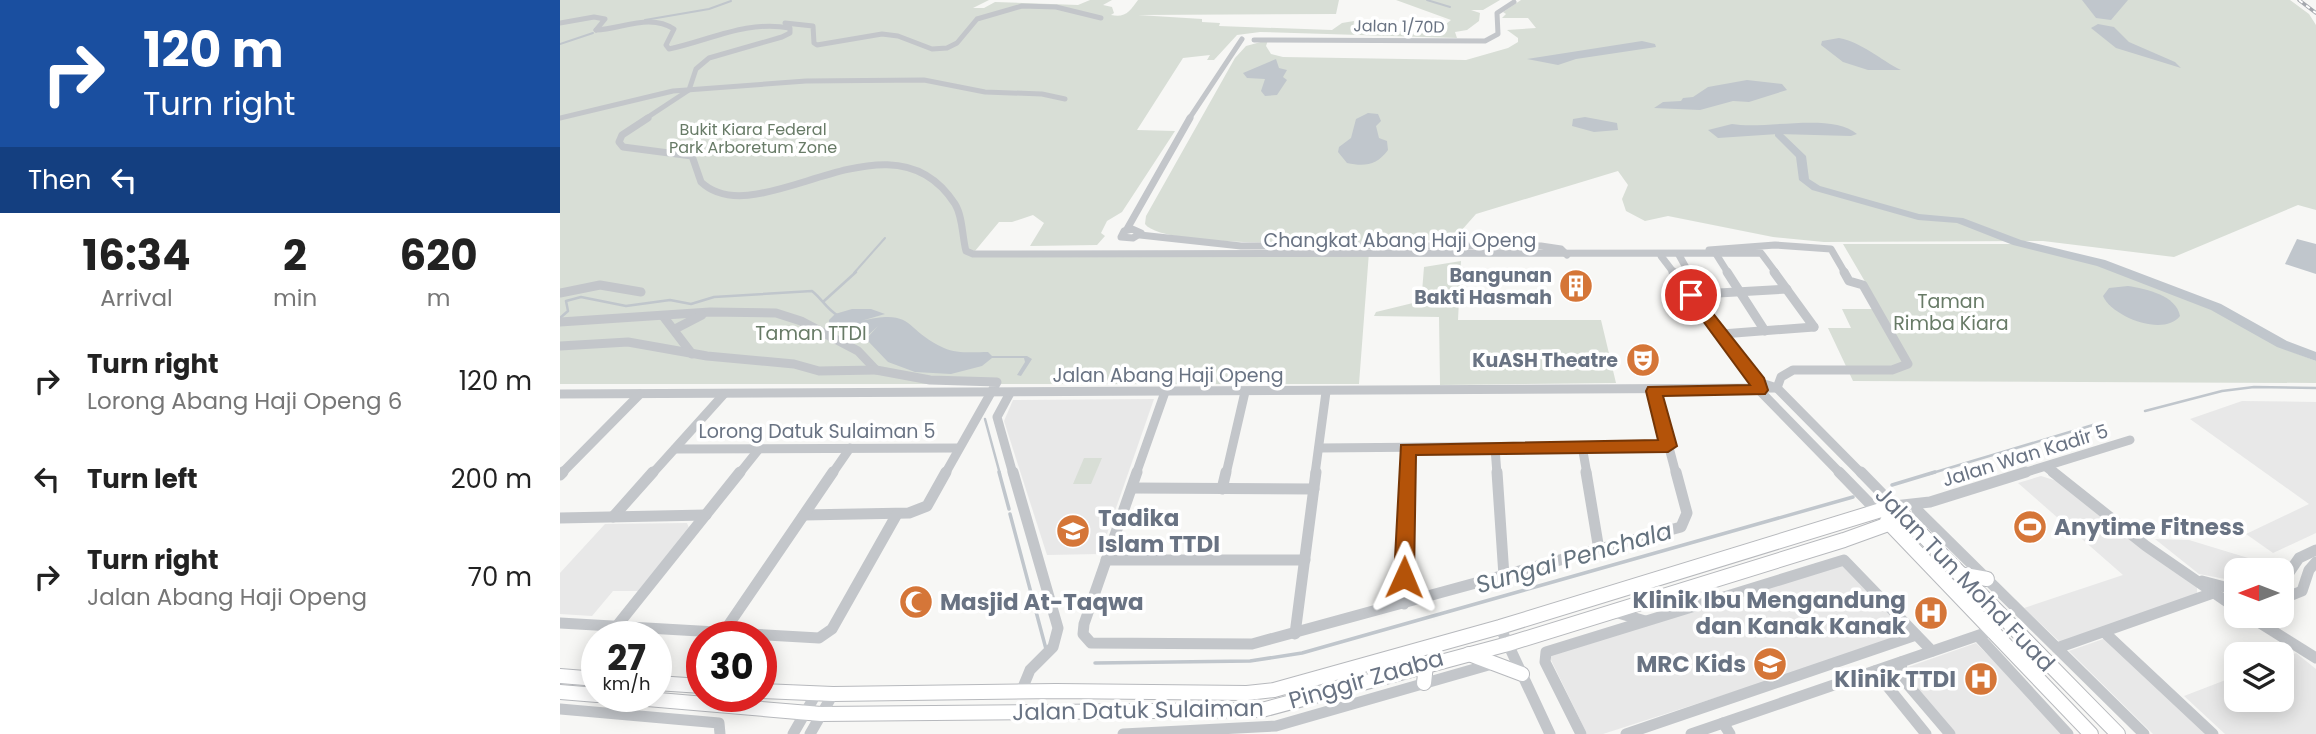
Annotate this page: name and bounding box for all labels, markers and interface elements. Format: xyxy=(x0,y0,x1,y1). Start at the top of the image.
street label: Jalan 1/70D xyxy=(1353,14,1445,39)
text: 120 m xyxy=(143,16,284,84)
icon: right xyxy=(28,28,119,119)
text: Turn right xyxy=(143,81,295,126)
park label: Bukit Kiara Federal Park Arboretum Zone xyxy=(669,118,837,159)
icon: left xyxy=(105,161,143,199)
text: Then xyxy=(28,162,91,198)
text: 16:34 xyxy=(82,226,191,285)
text: 2 xyxy=(283,226,307,285)
text: 620 xyxy=(399,226,478,285)
street label: Changkat Abang Haji Openg xyxy=(1264,227,1536,254)
place label: Bangunan Bakti Hasmah xyxy=(1414,262,1552,311)
pin xyxy=(1661,265,1721,325)
building icon: Bangunan Bakti Hasmah xyxy=(1557,267,1595,305)
icon: arrive xyxy=(1672,276,1710,314)
text: Arrival xyxy=(100,282,173,314)
text: min xyxy=(273,282,317,314)
text: m xyxy=(427,282,450,314)
park label: Taman Rimba Kiara xyxy=(1893,288,2009,337)
park label: Taman TTDI xyxy=(755,320,867,347)
theatre icon: KuASH Theatre xyxy=(1624,341,1662,379)
text: Turn right xyxy=(87,346,219,382)
place label: KuASH Theatre xyxy=(1472,347,1618,374)
icon: right xyxy=(28,362,66,400)
street label: Jalan Abang Haji Openg xyxy=(1052,362,1284,389)
text: 120 m xyxy=(459,363,532,399)
text: Lorong Abang Haji Openg 6 xyxy=(87,385,402,417)
street label: Jalan Wan Kadir 5 xyxy=(1939,417,2111,494)
street label: Lorong Datuk Sulaiman 5 xyxy=(699,418,936,445)
icon: left xyxy=(28,460,66,498)
text: Turn left xyxy=(87,461,198,497)
text: 200 m xyxy=(451,461,532,497)
street label: Jalan Tun Mohd Fuad xyxy=(1868,479,2062,679)
place label: Tadika Islam TTDI xyxy=(1098,502,1220,560)
sports icon: Anytime Fitness xyxy=(2011,508,2049,546)
place label: Anytime Fitness xyxy=(2054,511,2245,543)
school or university icon: Tadika Islam TTDI xyxy=(1054,512,1092,550)
water label: Sungai Penchala xyxy=(1472,514,1676,601)
position arrow xyxy=(1367,540,1441,614)
text: Turn right xyxy=(87,542,219,578)
icon: right xyxy=(28,558,66,596)
north arrow xyxy=(2224,558,2294,628)
map controls xyxy=(2224,558,2294,712)
text: 70 m xyxy=(468,559,532,595)
text: Jalan Abang Haji Openg xyxy=(87,581,367,613)
mosque icon: Masjid At-Taqwa xyxy=(897,583,935,621)
place label: Klinik Ibu Mengandung dan Kanak Kanak xyxy=(1632,584,1907,642)
place label: Masjid At-Taqwa xyxy=(940,586,1144,618)
hospital icon: Klinik Ibu Mengandung dan Kanak Kanak xyxy=(1912,594,1950,632)
speed limit sign: 30 xyxy=(686,621,777,712)
text: 27 xyxy=(607,633,646,682)
street label: Pinggir Zaaba xyxy=(1285,642,1447,716)
button: layers xyxy=(2224,642,2294,712)
school or university icon: MRC Kids xyxy=(1751,645,1789,683)
place label: MRC Kids xyxy=(1636,648,1746,680)
hospital icon: Klinik TTDI xyxy=(1962,660,2000,698)
place label: Klinik TTDI xyxy=(1834,663,1956,695)
text: km/h xyxy=(603,671,650,696)
street label: Jalan Datuk Sulaiman xyxy=(1012,692,1264,728)

